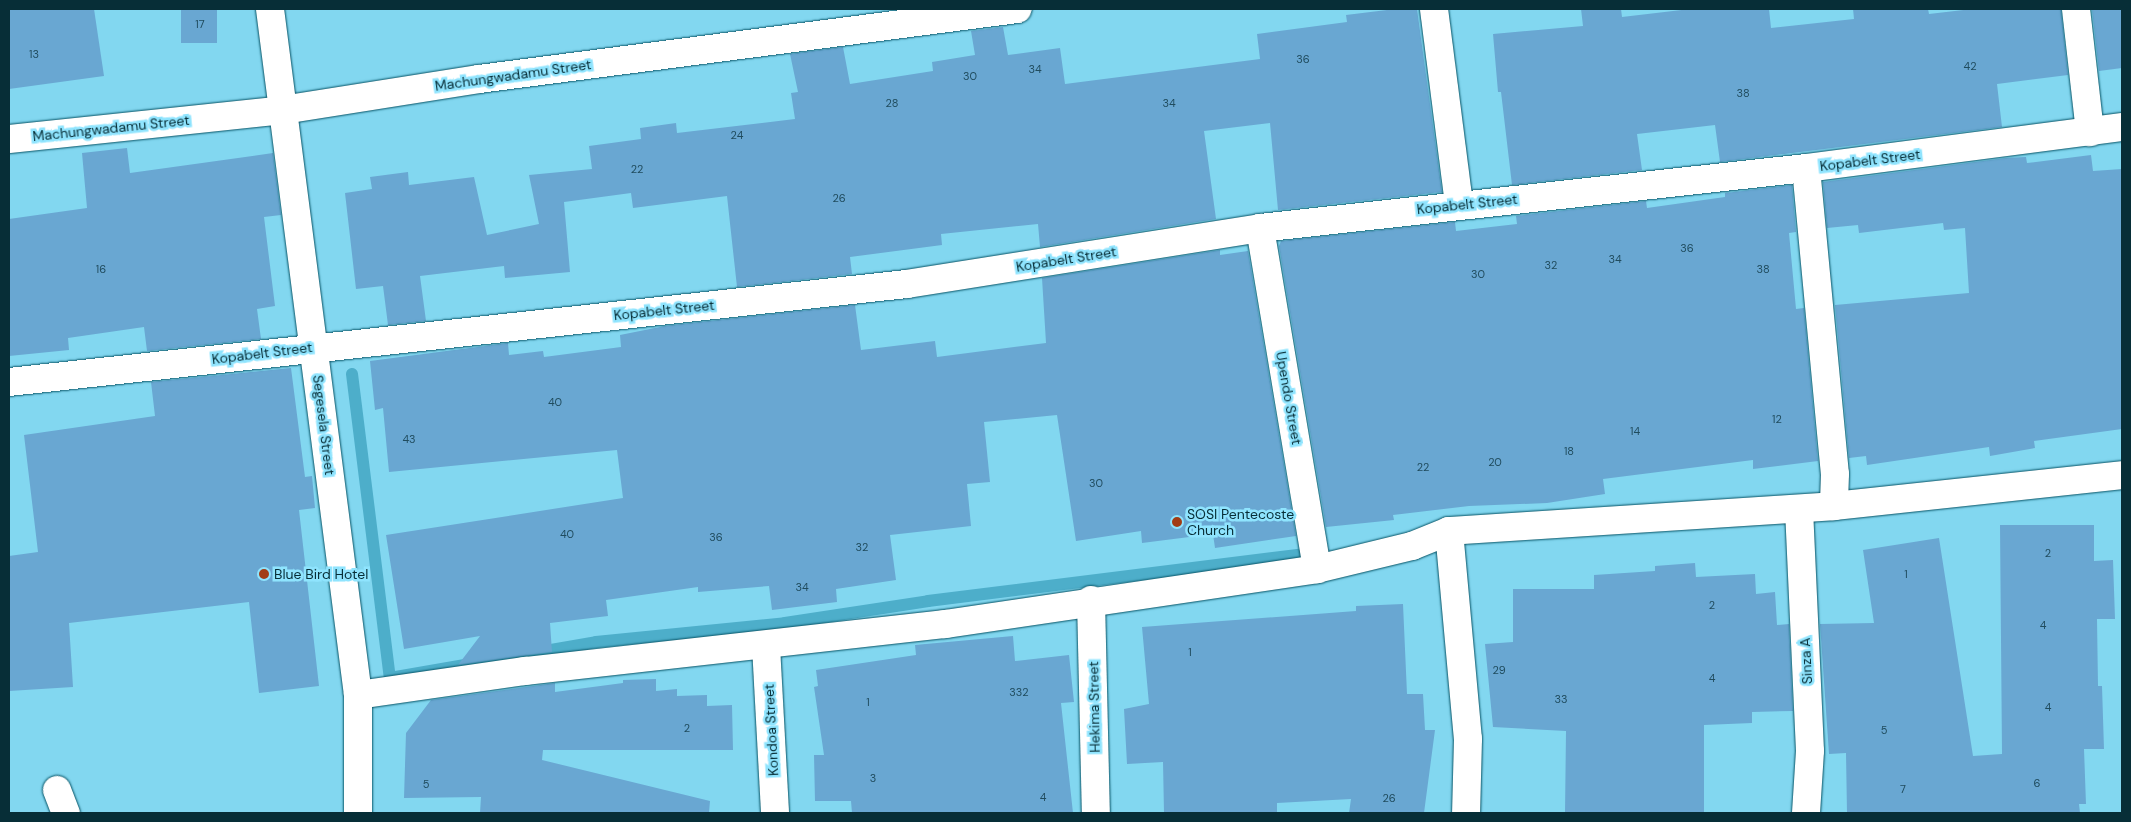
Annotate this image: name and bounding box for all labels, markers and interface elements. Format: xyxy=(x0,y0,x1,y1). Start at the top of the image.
house number: 17 xyxy=(195,17,205,31)
house number: 13 xyxy=(29,47,39,61)
house number: 36 xyxy=(1296,52,1310,66)
street label: Machungwadamu Street xyxy=(434,56,592,94)
house number: 42 xyxy=(1963,59,1977,73)
house number: 34 xyxy=(1028,62,1042,76)
house number: 30 xyxy=(963,69,977,83)
house number: 38 xyxy=(1736,86,1750,100)
house number: 28 xyxy=(886,96,898,110)
house number: 34 xyxy=(1162,96,1176,110)
street label: Machungwadamu Street xyxy=(32,111,190,145)
house number: 24 xyxy=(731,128,743,142)
street label: Kopabelt Street xyxy=(1819,146,1921,174)
house number: 22 xyxy=(631,162,643,176)
street label: Kopabelt Street xyxy=(1416,190,1518,218)
house number: 26 xyxy=(832,191,846,205)
house number: 36 xyxy=(1680,241,1694,255)
street label: Kopabelt Street xyxy=(1015,243,1117,275)
house number: 34 xyxy=(1608,252,1622,266)
house number: 32 xyxy=(1545,258,1557,272)
house number: 16 xyxy=(96,262,106,276)
house number: 38 xyxy=(1756,262,1770,276)
house number: 30 xyxy=(1471,267,1485,281)
street label: Kopabelt Street xyxy=(613,296,715,324)
street label: Kopabelt Street xyxy=(211,339,313,367)
street label: Upendo Street xyxy=(1273,350,1305,446)
street label: Segesela Street xyxy=(310,374,338,476)
house number: 40 xyxy=(548,395,562,409)
house number: 12 xyxy=(1772,412,1782,426)
house number: 14 xyxy=(1630,424,1640,438)
house number: 43 xyxy=(402,432,416,446)
house number: 18 xyxy=(1564,444,1574,458)
house number: 20 xyxy=(1488,455,1502,469)
house number: 22 xyxy=(1417,460,1429,474)
house number: 30 xyxy=(1089,476,1103,490)
place label: SOSI Pentecoste Church xyxy=(1187,506,1294,538)
marker: SOSI Pentecoste Church xyxy=(1171,516,1183,528)
house number: 40 xyxy=(560,527,574,541)
house number: 36 xyxy=(709,530,723,544)
house number: 32 xyxy=(856,540,868,554)
house number: 2 xyxy=(2045,546,2051,560)
place label: Blue Bird Hotel xyxy=(274,566,368,582)
house number: 1 xyxy=(1904,567,1908,581)
marker: Blue Bird Hotel xyxy=(258,568,270,580)
house number: 34 xyxy=(795,580,809,594)
house number: 2 xyxy=(1709,598,1715,612)
house number: 4 xyxy=(2040,618,2046,632)
street label: Sinza A xyxy=(1796,637,1816,685)
house number: 1 xyxy=(1188,645,1192,659)
street label: Hekima Street xyxy=(1085,661,1103,753)
house number: 29 xyxy=(1492,663,1506,677)
house number: 4 xyxy=(1709,671,1715,685)
street label: Kondoa Street xyxy=(760,684,782,776)
house number: 332 xyxy=(1009,685,1029,699)
house number: 33 xyxy=(1554,692,1568,706)
house number: 1 xyxy=(866,695,870,709)
house number: 4 xyxy=(2045,700,2051,714)
house number: 2 xyxy=(684,721,690,735)
house number: 5 xyxy=(1881,723,1887,737)
house number: 3 xyxy=(870,771,876,785)
house number: 6 xyxy=(2034,776,2040,790)
house number: 5 xyxy=(423,777,429,791)
house number: 7 xyxy=(1900,782,1906,796)
house number: 4 xyxy=(1040,790,1046,804)
house number: 26 xyxy=(1382,791,1396,805)

